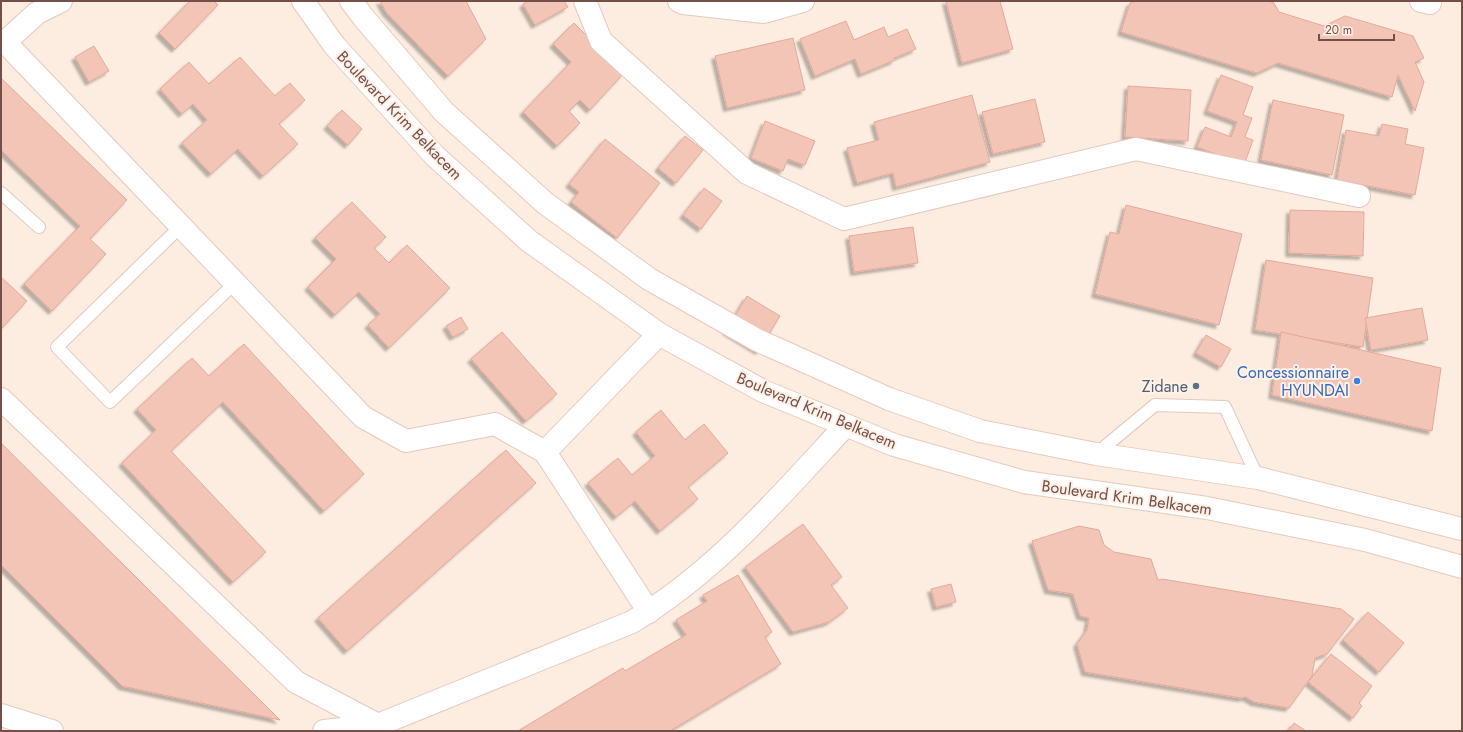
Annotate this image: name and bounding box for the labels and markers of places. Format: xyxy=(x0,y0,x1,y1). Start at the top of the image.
place label: Concessionnaire HYUNDAI xyxy=(1237,361,1349,402)
place label: Zidane xyxy=(1142,375,1188,398)
marker: Concessionnaire HYUNDAI xyxy=(1352,376,1362,386)
marker: Zidane xyxy=(1191,381,1201,391)

